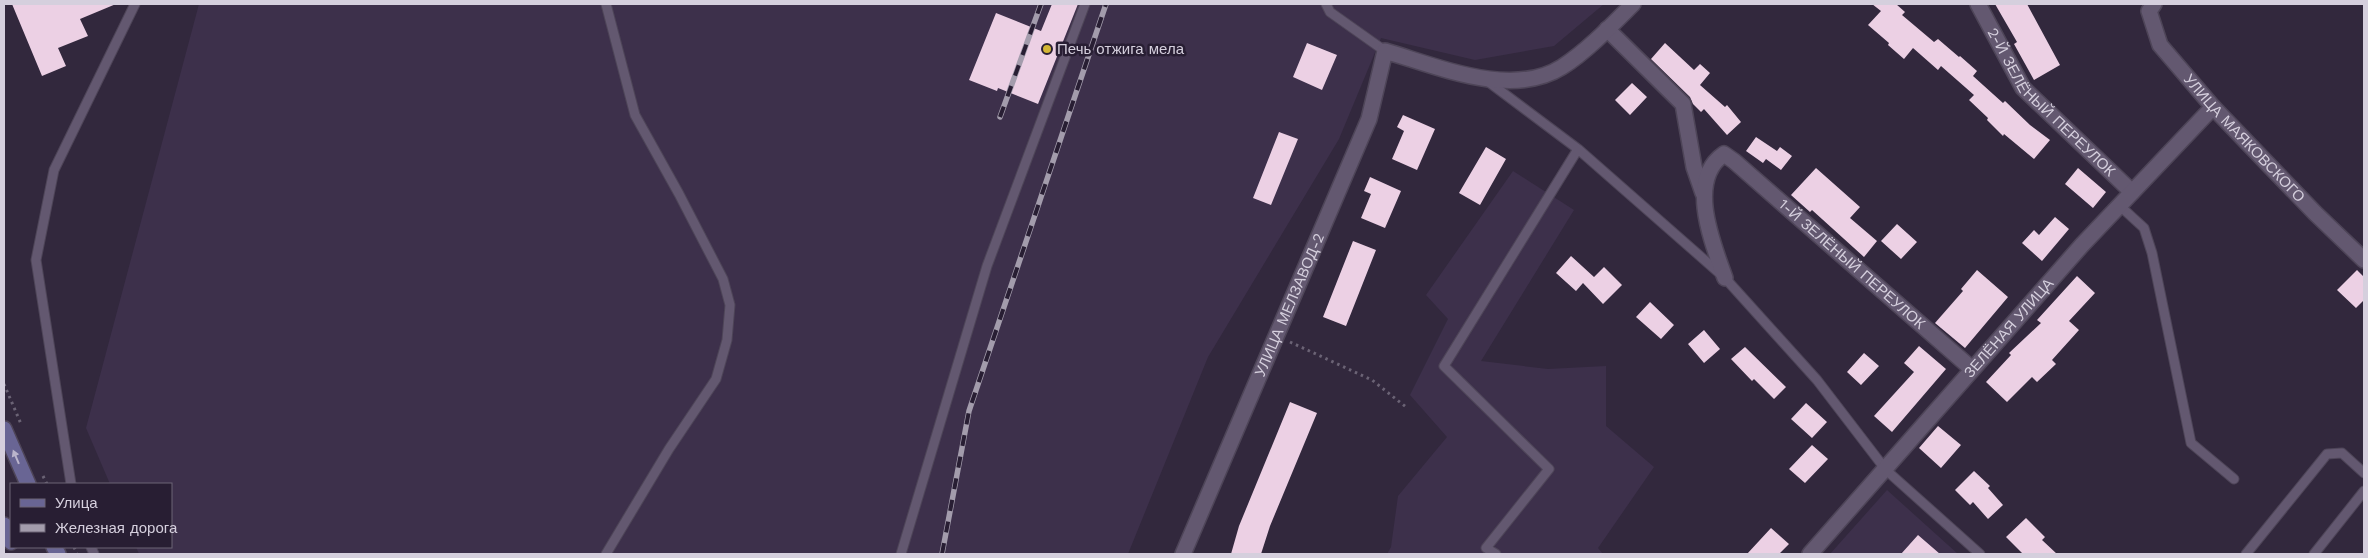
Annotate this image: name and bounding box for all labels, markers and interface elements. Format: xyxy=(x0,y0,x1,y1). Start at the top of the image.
street label: 2-Й ЗЕЛЁНЫЙ ПЕРЕУЛОК xyxy=(1983,25,2119,180)
place label: Печь отжига мела xyxy=(1057,40,1185,58)
marker: Печь отжига мела xyxy=(1041,43,1053,55)
street label: УЛИЦА МАЯКОВСКОГО xyxy=(2180,70,2309,206)
street label: 1-Й ЗЕЛЁНЫЙ ПЕРЕУЛОК xyxy=(1775,195,1929,333)
street label: УЛИЦА МЕЛЗАВОД-2 xyxy=(1251,230,1328,379)
street label: ЗЕЛЁНАЯ УЛИЦА xyxy=(1960,275,2057,382)
one-way arrow xyxy=(11,449,19,464)
legend xyxy=(10,483,172,548)
text: Улица xyxy=(55,494,98,512)
text: Железная дорога xyxy=(55,519,178,537)

